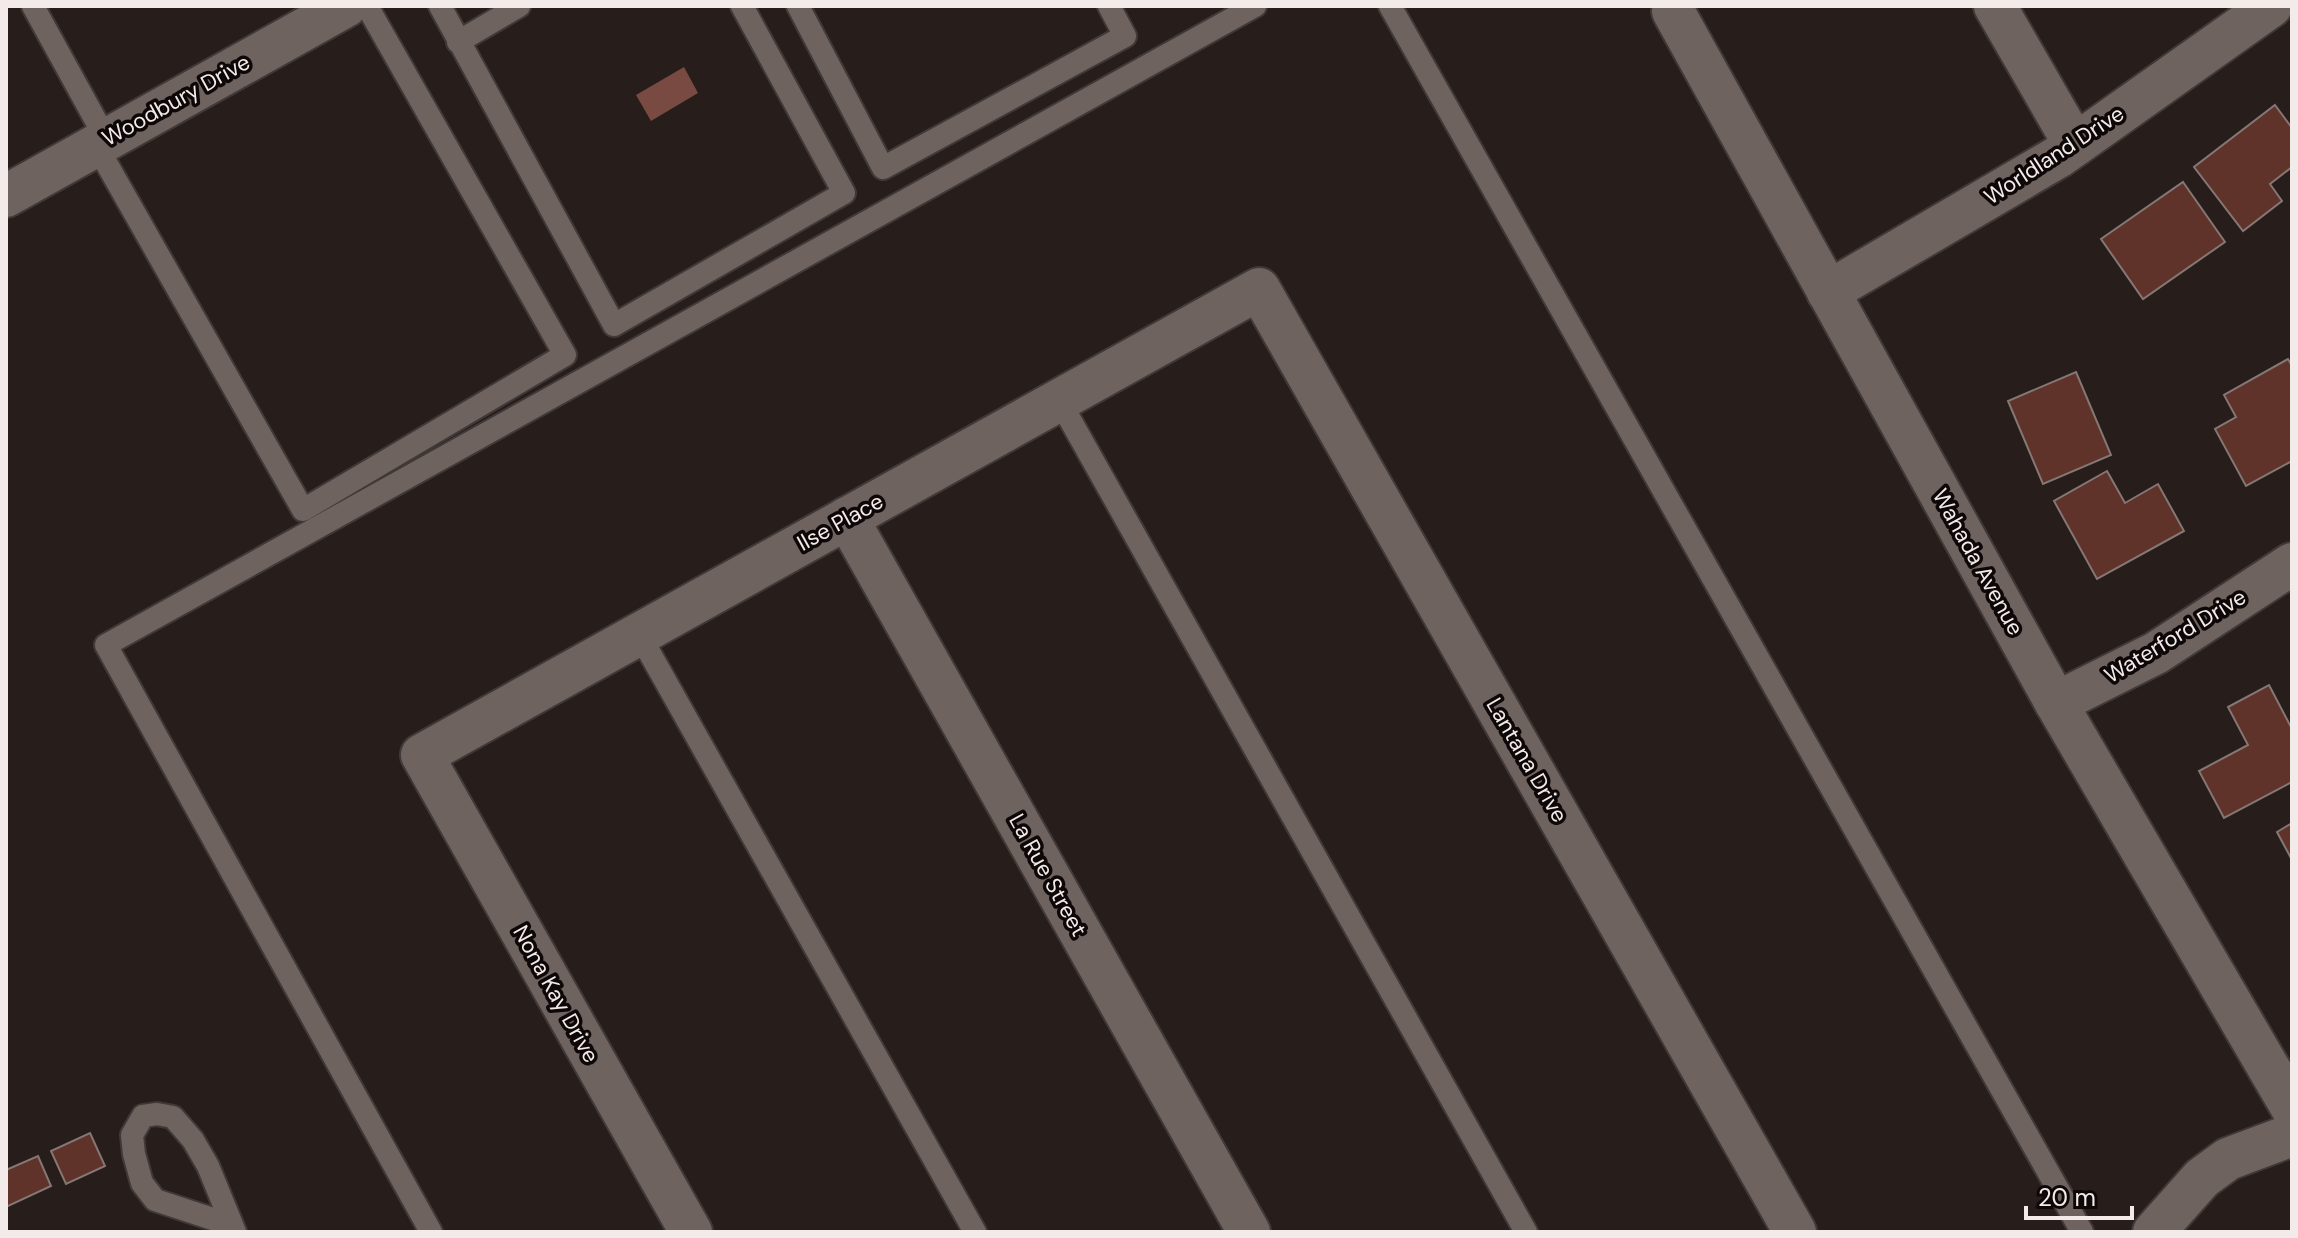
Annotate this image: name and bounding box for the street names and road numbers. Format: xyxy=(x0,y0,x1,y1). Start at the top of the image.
street label: Woodbury Drive xyxy=(97,47,255,153)
street label: Worldland Drive xyxy=(1978,99,2130,211)
street label: Wahada Avenue xyxy=(1926,484,2030,640)
street label: Ilse Place xyxy=(792,486,888,558)
street label: Waterford Drive xyxy=(2099,582,2251,690)
street label: Lantana Drive xyxy=(1480,692,1574,828)
street label: La Rue Street xyxy=(1002,809,1094,941)
street label: Nona Kay Drive xyxy=(506,920,606,1068)

